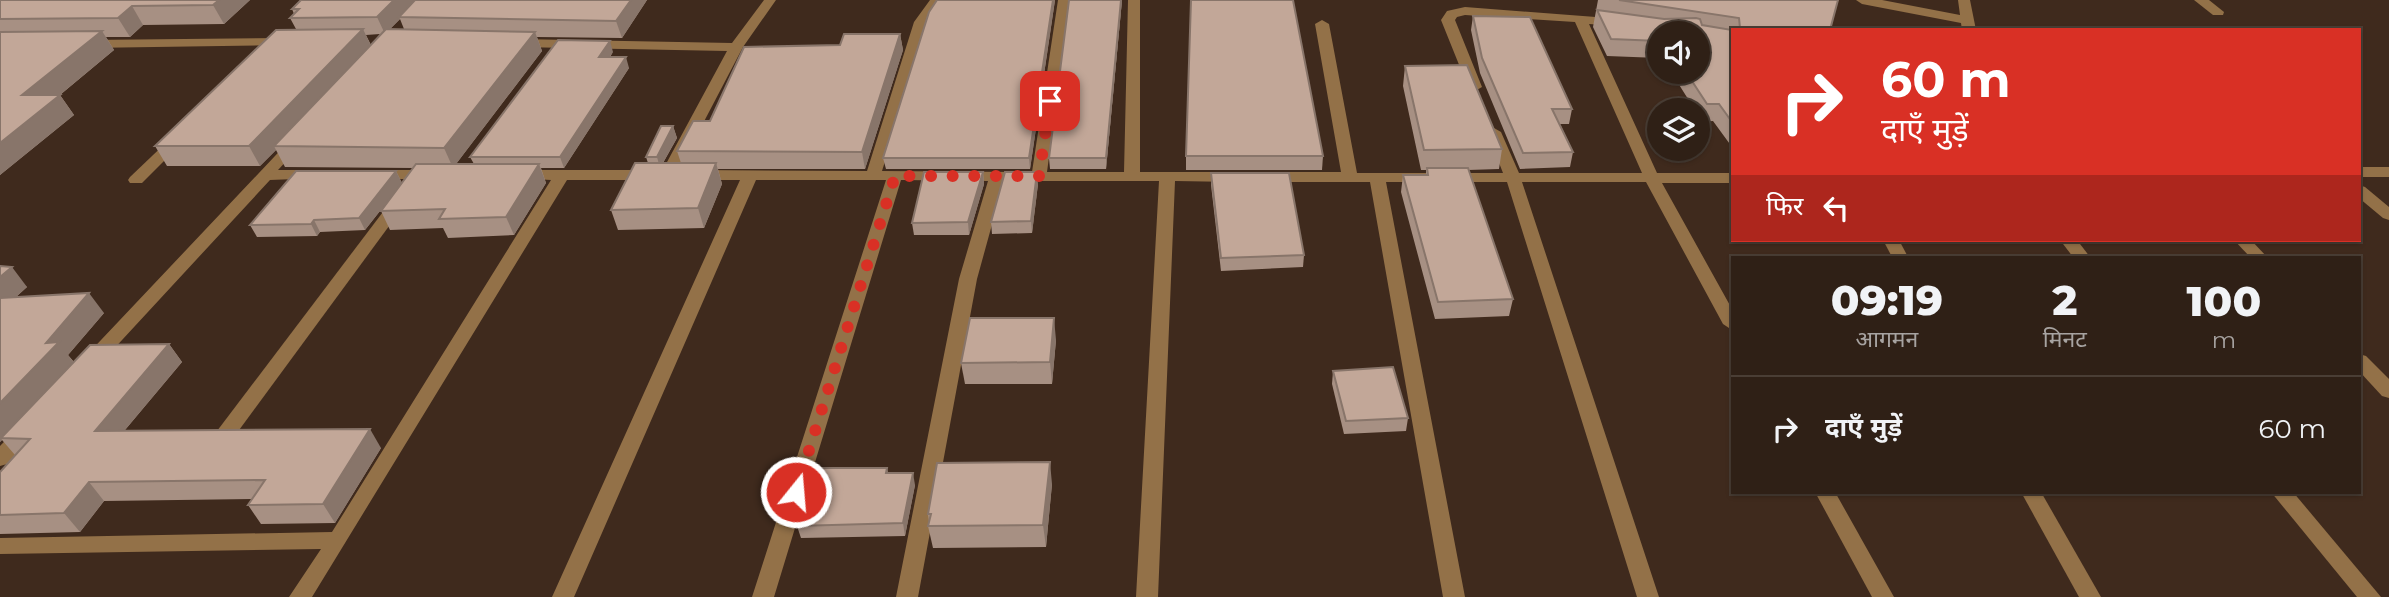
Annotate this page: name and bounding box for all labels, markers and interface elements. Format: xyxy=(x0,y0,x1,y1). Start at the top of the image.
map controls xyxy=(1647,21,1710,161)
button: sound xyxy=(1647,21,1710,84)
text: 60 m xyxy=(1881,50,2011,109)
icon: right xyxy=(1766,56,1857,147)
pin xyxy=(1020,71,1080,131)
icon: arrive xyxy=(1031,82,1069,120)
button: layers xyxy=(1647,98,1710,161)
text: दाएँ मुड़ें xyxy=(1881,110,1969,149)
icon: left xyxy=(1817,189,1855,227)
text: फिर xyxy=(1766,190,1803,222)
text: 09:19 xyxy=(1831,274,1943,326)
text: 2 xyxy=(2052,274,2077,326)
text: 100 xyxy=(2187,275,2261,327)
text: आगमन xyxy=(1855,325,1918,353)
text: मिनट xyxy=(2043,325,2087,353)
text: m xyxy=(2212,326,2236,354)
icon: right xyxy=(1766,410,1804,448)
text: दाएँ मुड़ें xyxy=(1825,411,1902,443)
text: 60 m xyxy=(2259,413,2326,445)
position arrow xyxy=(759,455,833,529)

